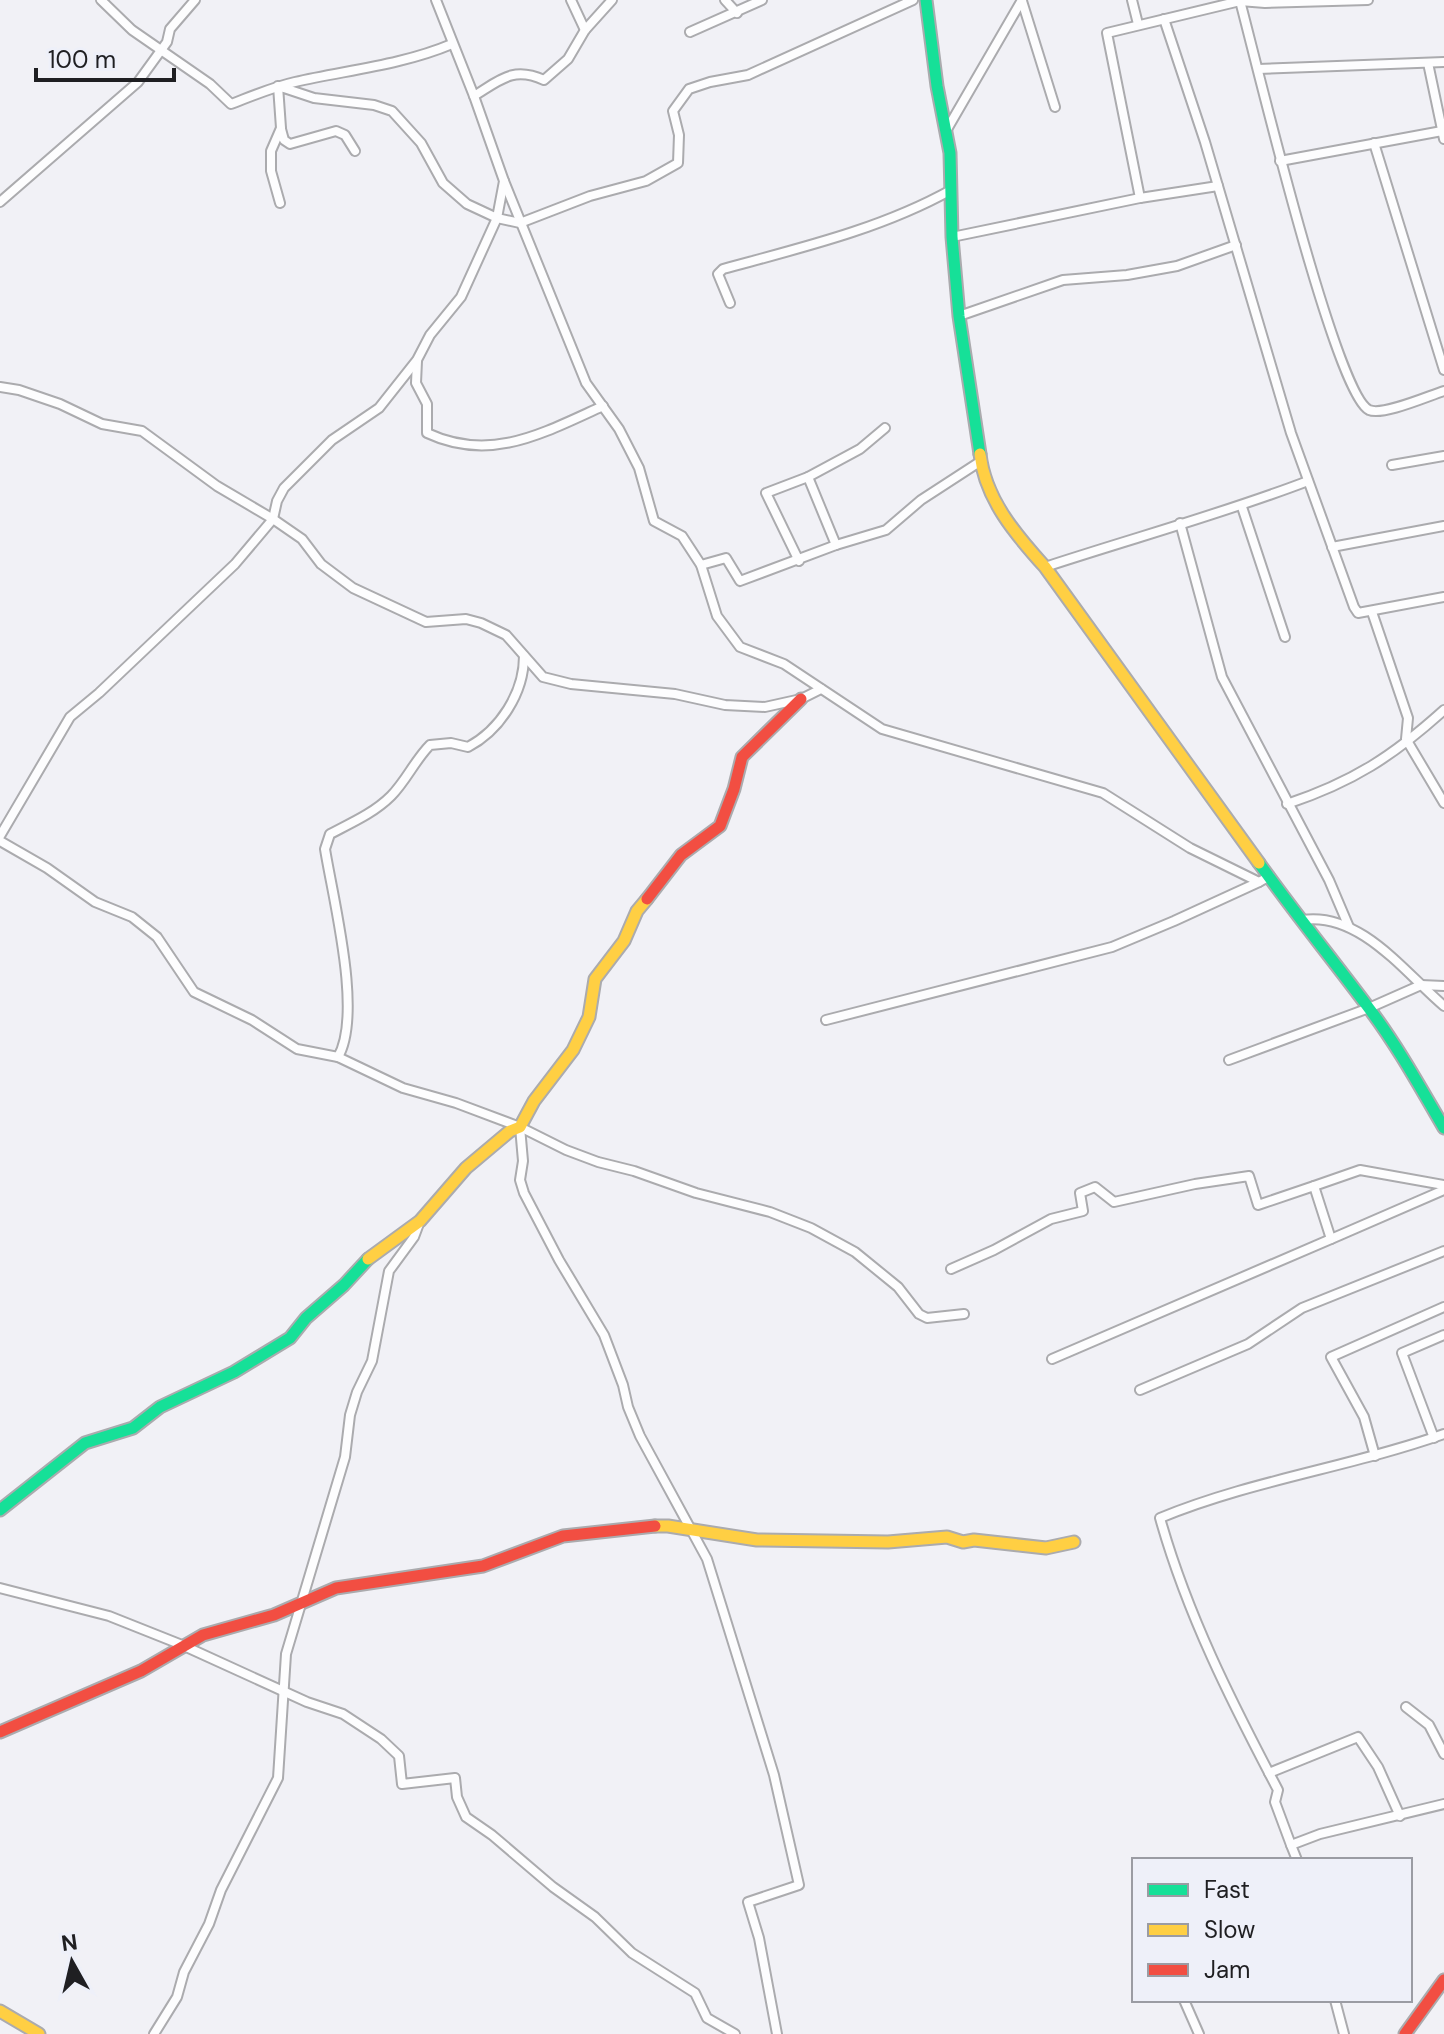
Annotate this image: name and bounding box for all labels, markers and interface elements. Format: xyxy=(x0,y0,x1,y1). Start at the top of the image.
scale bar xyxy=(36,32,174,82)
text: 100 m xyxy=(48,44,116,75)
legend xyxy=(1132,1858,1412,2002)
text: Fast xyxy=(1204,1874,1250,1905)
text: Slow xyxy=(1204,1914,1255,1945)
north arrow xyxy=(32,1922,112,2002)
text: N xyxy=(59,1927,79,1958)
text: Jam xyxy=(1204,1954,1250,1985)

